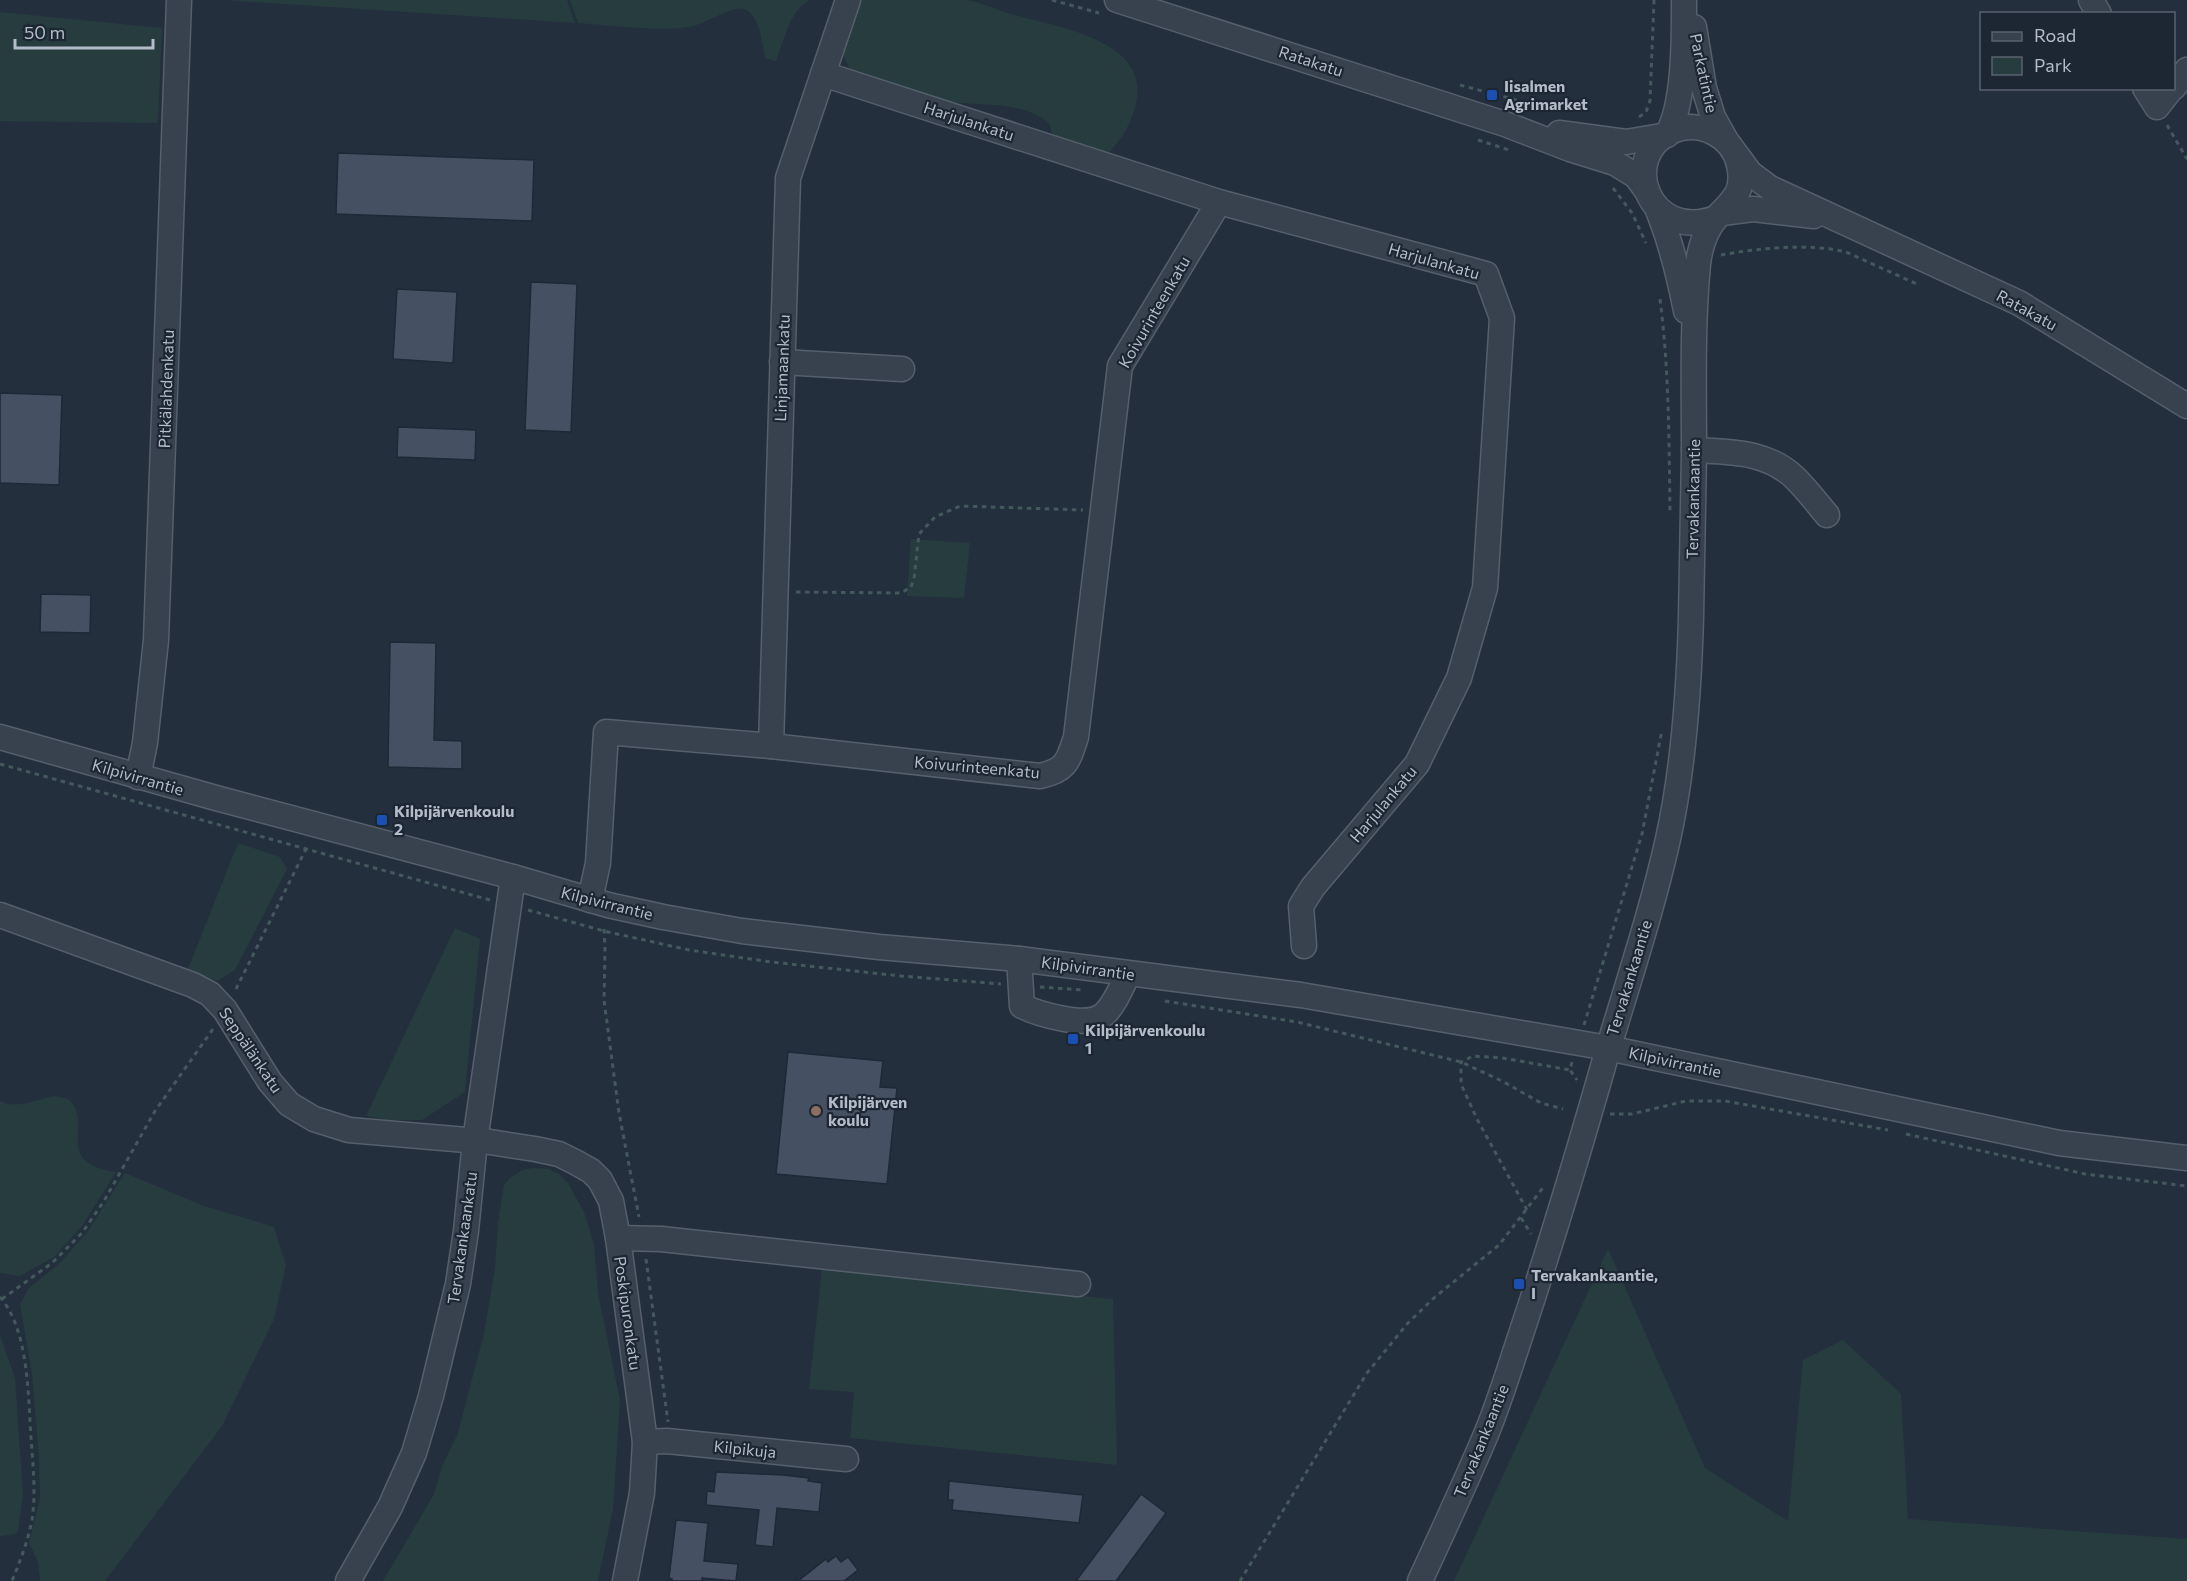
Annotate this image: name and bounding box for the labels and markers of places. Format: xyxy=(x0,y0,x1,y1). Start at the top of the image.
place label: Iisalmen Agrimarket xyxy=(1504,76,1588,113)
marker: Iisalmen Agrimarket xyxy=(1485,88,1499,102)
place label: Kilpijärvenkoulu 2 xyxy=(394,801,514,838)
marker: Kilpijärvenkoulu 2 xyxy=(375,813,389,827)
place label: Kilpijärvenkoulu 1 xyxy=(1085,1020,1205,1057)
marker: Kilpijärvenkoulu 1 xyxy=(1066,1032,1080,1046)
place label: Kilpijärven koulu xyxy=(828,1092,907,1129)
marker: Kilpijärven koulu xyxy=(809,1104,823,1118)
place label: Tervakankaantie, I xyxy=(1531,1265,1658,1302)
marker: Tervakankaantie, I xyxy=(1512,1277,1526,1291)

